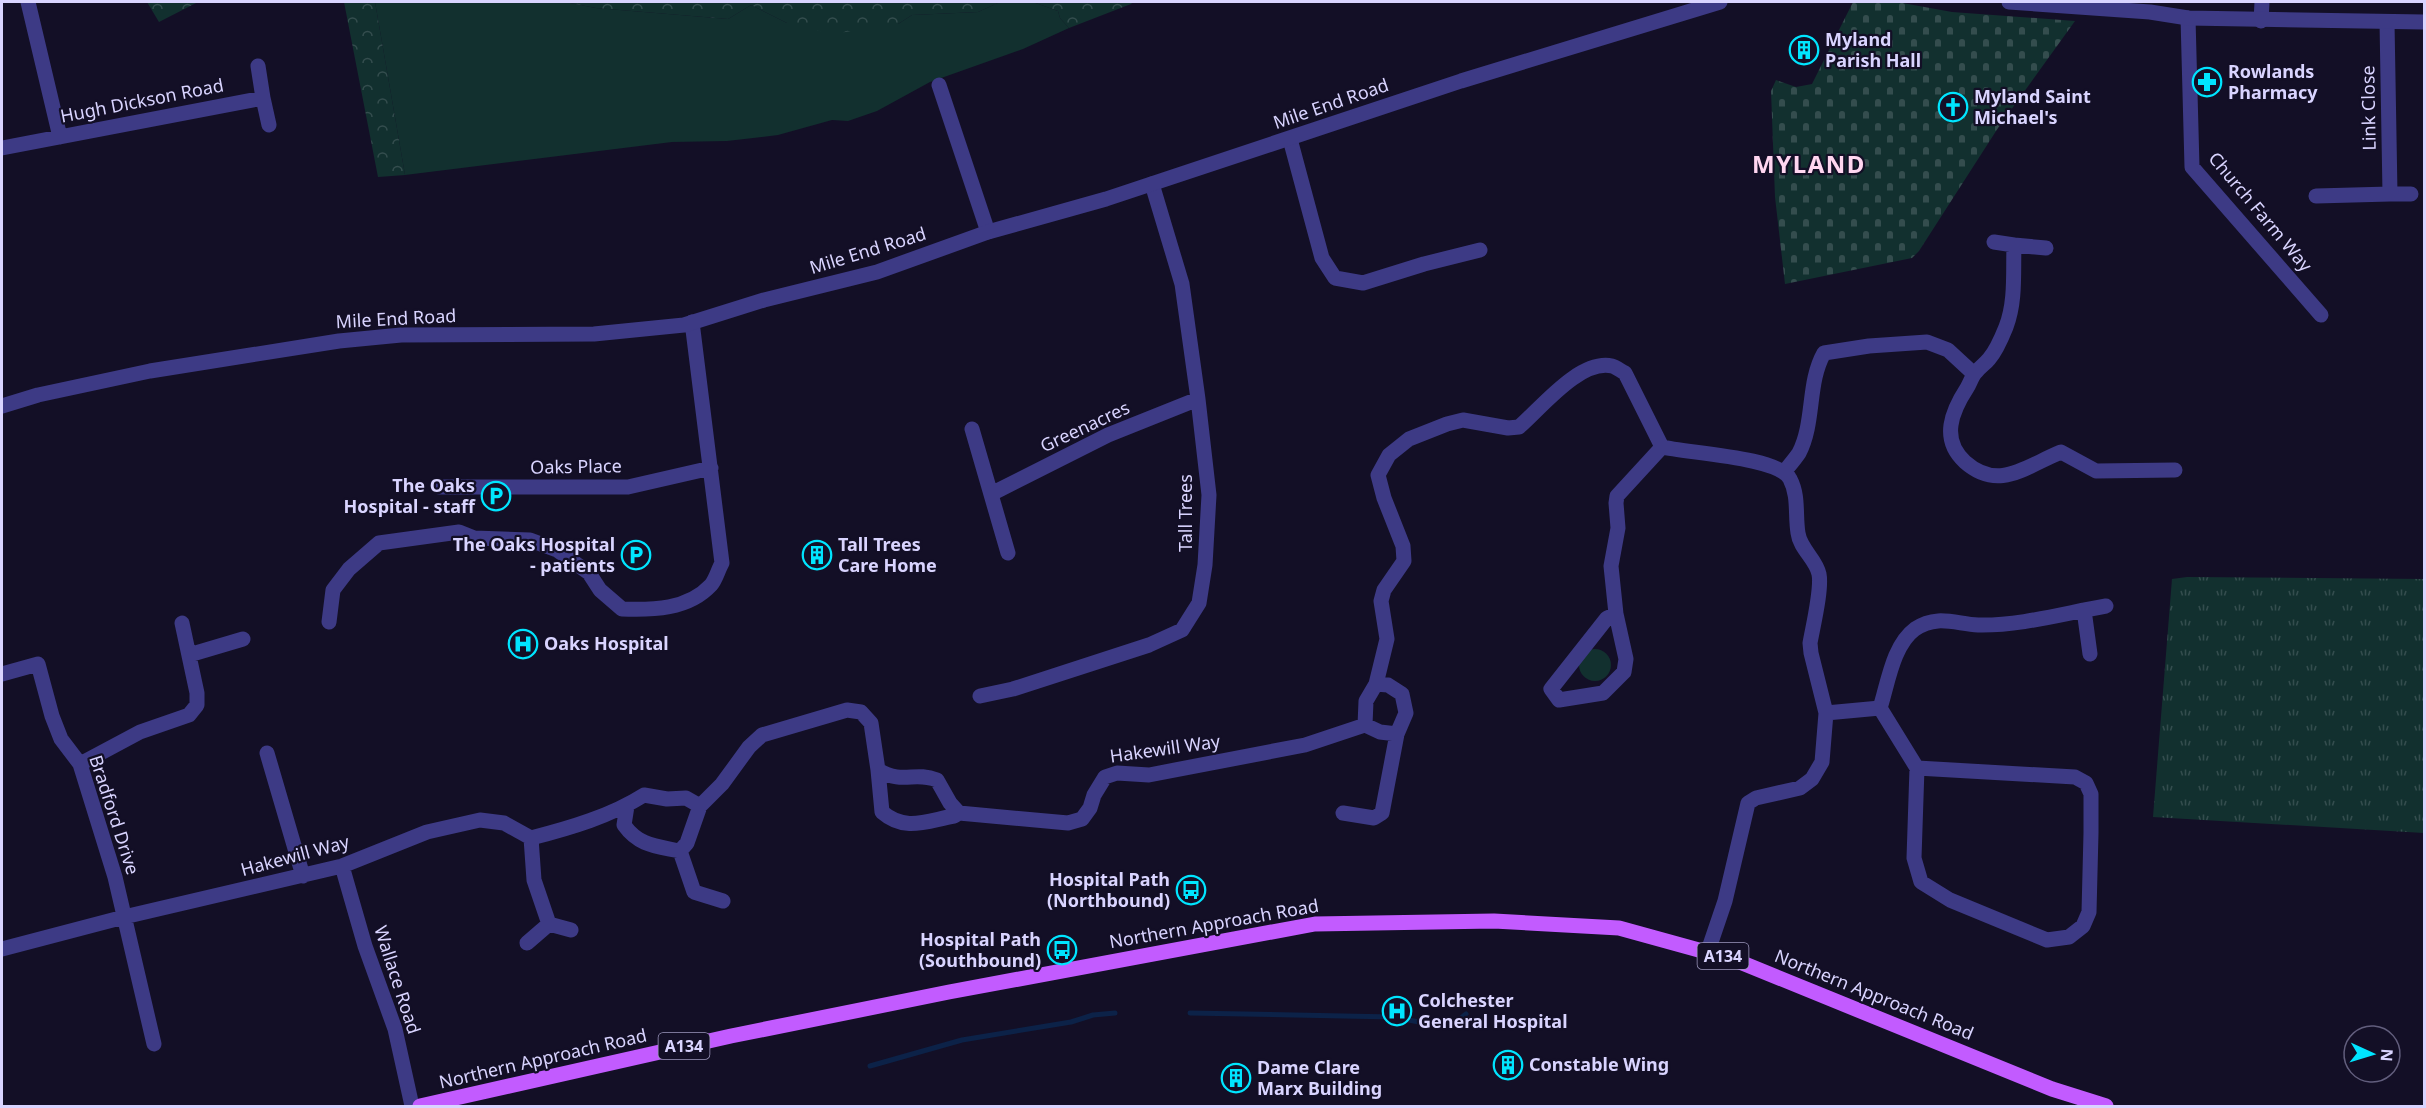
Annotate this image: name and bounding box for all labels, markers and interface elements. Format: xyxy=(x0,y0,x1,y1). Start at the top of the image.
place label: Myland Parish Hall xyxy=(1825,27,1921,72)
building icon: Myland Parish Hall xyxy=(1788,34,1820,66)
place label: Rowlands Pharmacy xyxy=(2228,59,2318,104)
street label: Link Close xyxy=(2355,65,2381,151)
pharmacy icon: Rowlands Pharmacy xyxy=(2191,66,2223,98)
street label: Hugh Dickson Road xyxy=(58,72,226,128)
street label: Mile End Road xyxy=(1270,72,1392,134)
place label: Myland Saint Michael's xyxy=(1974,84,2091,129)
church icon: Myland Saint Michael's xyxy=(1937,91,1969,123)
district label: MYLAND xyxy=(1752,147,1866,180)
street label: Church Farm Way xyxy=(2204,147,2318,277)
street label: Mile End Road xyxy=(807,221,929,279)
street label: Mile End Road xyxy=(335,303,457,333)
street label: Greenacres xyxy=(1036,395,1133,457)
street label: Oaks Place xyxy=(530,453,622,479)
place label: The Oaks Hospital - staff xyxy=(344,473,476,518)
street label: Tall Trees xyxy=(1173,474,1197,552)
parking icon: The Oaks Hospital - staff xyxy=(480,480,512,512)
place label: The Oaks Hospital - patients xyxy=(453,532,615,577)
place label: Tall Trees Care Home xyxy=(838,532,937,577)
parking icon: The Oaks Hospital - patients xyxy=(620,539,652,571)
building icon: Tall Trees Care Home xyxy=(801,539,833,571)
hospital icon: Oaks Hospital xyxy=(507,628,539,660)
place label: Oaks Hospital xyxy=(544,631,669,655)
street label: Hakewill Way xyxy=(1108,728,1222,768)
street label: Bradford Drive xyxy=(84,752,146,878)
street label: Hakewill Way xyxy=(238,829,352,881)
place label: Hospital Path (Northbound) xyxy=(1047,867,1170,912)
bus stop icon: Hospital Path (Northbound) xyxy=(1175,874,1207,906)
street label: Northern Approach Road xyxy=(1107,893,1321,953)
street label: Wallace Road xyxy=(369,922,427,1037)
place label: Hospital Path (Southbound) xyxy=(919,927,1041,972)
bus stop icon: Hospital Path (Southbound) xyxy=(1046,934,1078,966)
road number: A134 xyxy=(1698,943,1748,969)
street label: Northern Approach Road xyxy=(1771,943,1977,1045)
place label: Colchester General Hospital xyxy=(1418,988,1568,1033)
hospital icon: Colchester General Hospital xyxy=(1381,995,1413,1027)
street label: Northern Approach Road xyxy=(437,1022,649,1094)
north arrow xyxy=(2342,1024,2402,1084)
road number: A134 xyxy=(658,1033,710,1059)
text: N xyxy=(2376,1048,2398,1062)
building icon: Constable Wing xyxy=(1492,1049,1524,1081)
place label: Constable Wing xyxy=(1529,1052,1669,1076)
place label: Dame Clare Marx Building xyxy=(1257,1055,1382,1100)
building icon: Dame Clare Marx Building xyxy=(1220,1062,1252,1094)

